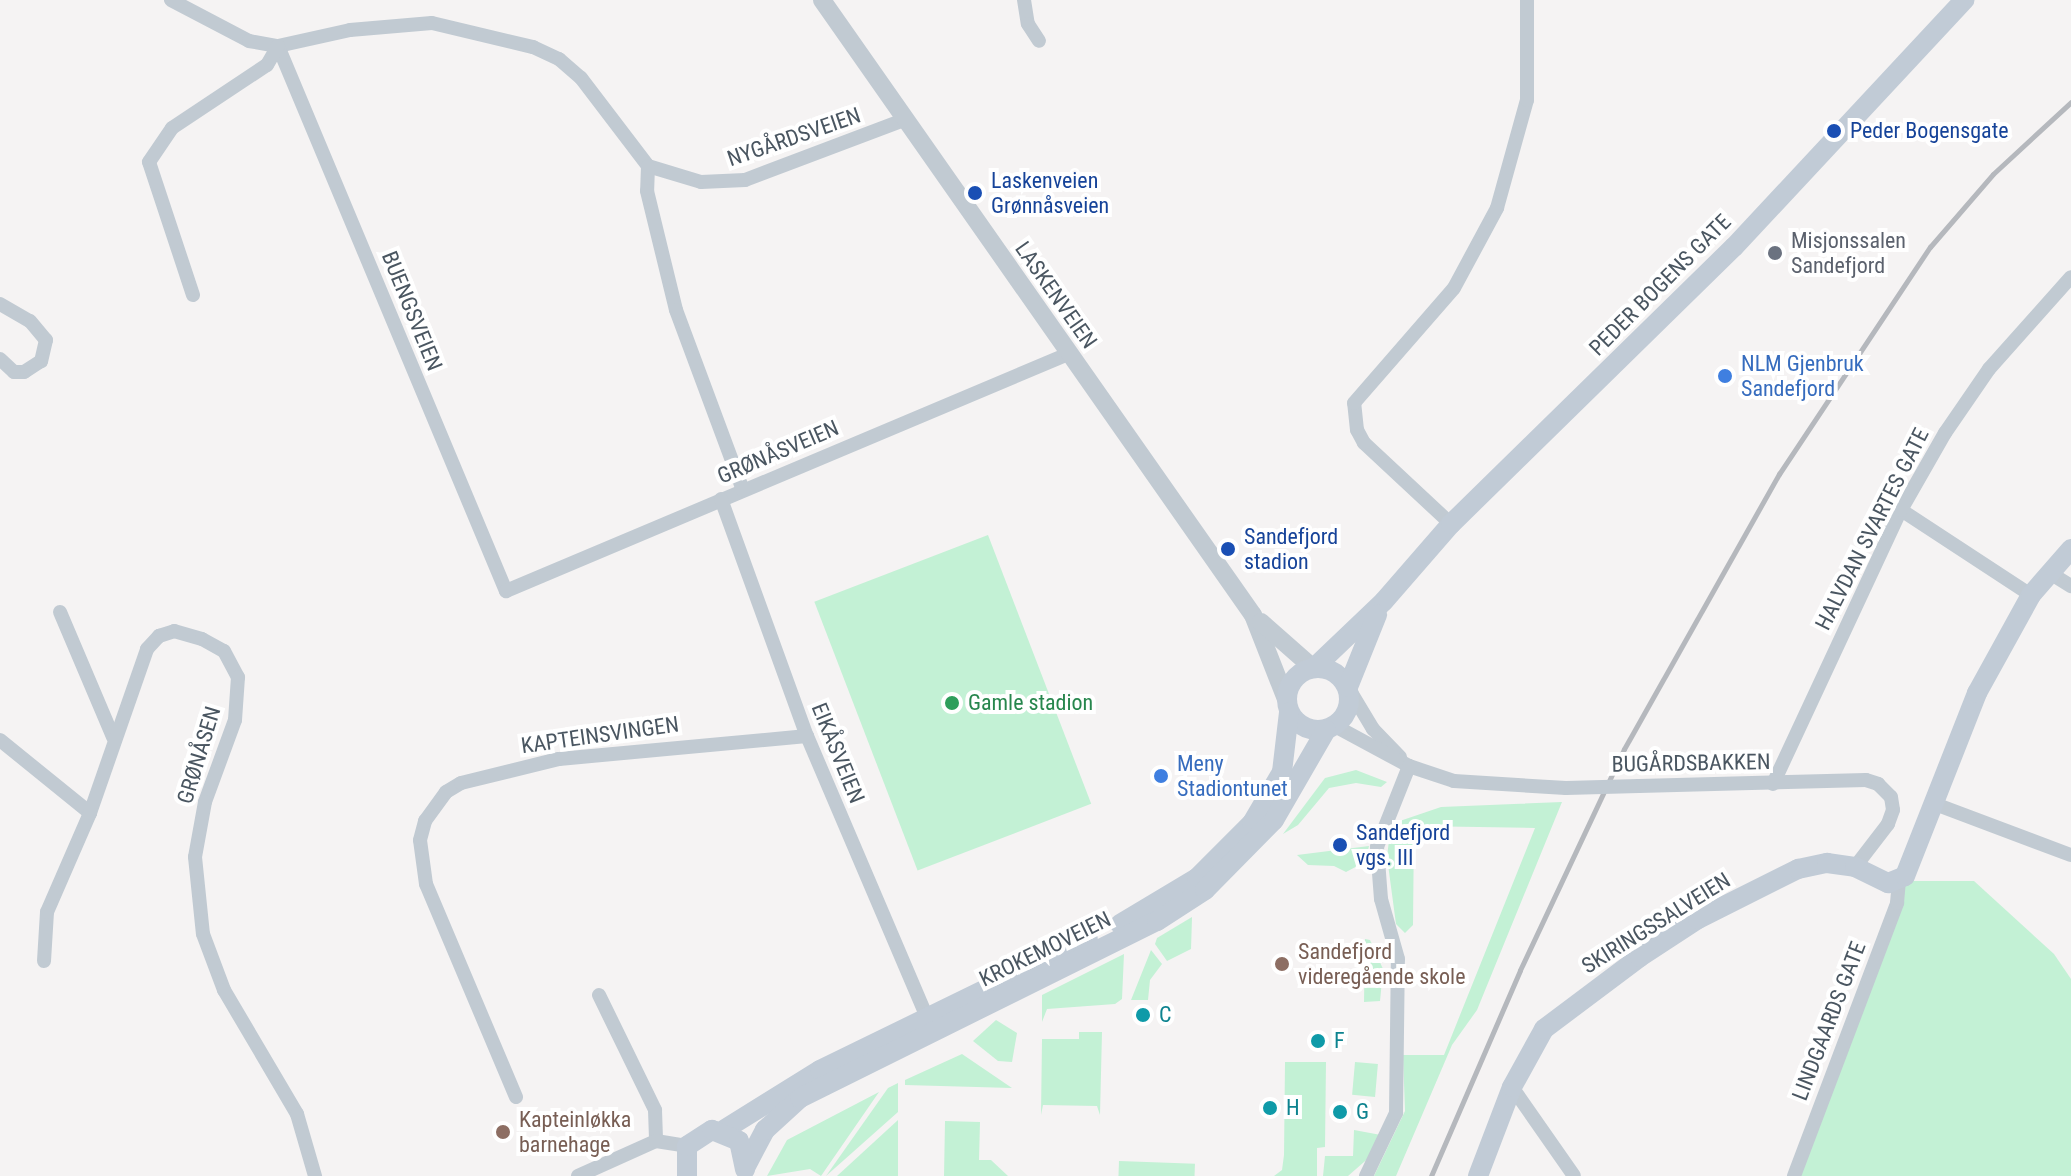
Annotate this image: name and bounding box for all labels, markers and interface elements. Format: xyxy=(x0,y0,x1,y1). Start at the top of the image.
street label: NYGÅRDSVEIEN xyxy=(724,102,864,172)
place label: Peder Bogensgate xyxy=(1850,118,2008,144)
marker: Peder Bogensgate xyxy=(1825,122,1843,140)
place label: Laskenveien Grønnåsveien xyxy=(991,167,1109,218)
marker: Laskenveien Grønnåsveien xyxy=(966,184,984,202)
street label: PEDER BOGENS GATE xyxy=(1584,209,1736,361)
place label: Misjonssalen Sandefjord xyxy=(1791,227,1906,278)
street label: LASKENVEIEN xyxy=(1009,236,1103,354)
marker: Misjonssalen Sandefjord xyxy=(1766,244,1784,262)
street label: BUENGSVEIEN xyxy=(376,247,448,375)
place label: NLM Gjenbruk Sandefjord xyxy=(1741,350,1864,402)
marker: NLM Gjenbruk Sandefjord xyxy=(1716,367,1734,385)
street label: GRØNÅSVEIEN xyxy=(713,415,843,489)
street label: HALVDAN SVARTES GATE xyxy=(1810,424,1934,634)
place label: Sandefjord stadion xyxy=(1244,523,1338,574)
marker: Sandefjord stadion xyxy=(1219,540,1237,558)
place label: Gamle stadion xyxy=(968,690,1093,716)
marker: Gamle stadion xyxy=(943,694,961,712)
street label: EIKÅSVEIEN xyxy=(806,699,870,807)
street label: GRØNÅSEN xyxy=(172,703,226,807)
street label: KAPTEINSVINGEN xyxy=(520,711,680,759)
street label: BUGÅRDSBAKKEN xyxy=(1611,748,1771,778)
place label: Meny Stadiontunet xyxy=(1177,750,1288,802)
marker: Meny Stadiontunet xyxy=(1152,767,1170,785)
place label: Sandefjord vgs. III xyxy=(1356,819,1450,870)
marker: Sandefjord vgs. III xyxy=(1331,836,1349,854)
street label: SKIRINGSSALVEIEN xyxy=(1577,867,1735,979)
street label: KROKEMOVEIEN xyxy=(975,906,1115,992)
place label: Sandefjord videregående skole xyxy=(1298,938,1465,990)
street label: LINDGAARDS GATE xyxy=(1787,938,1871,1104)
marker: Sandefjord videregående skole xyxy=(1273,955,1291,973)
place label: C xyxy=(1159,1002,1171,1028)
marker: C xyxy=(1134,1006,1152,1024)
place label: F xyxy=(1334,1028,1345,1054)
marker: F xyxy=(1309,1032,1327,1050)
place label: H xyxy=(1286,1095,1300,1121)
marker: H xyxy=(1261,1099,1279,1117)
place label: G xyxy=(1356,1099,1369,1125)
marker: G xyxy=(1331,1103,1349,1121)
place label: Kapteinløkka barnehage xyxy=(519,1106,631,1158)
marker: Kapteinløkka barnehage xyxy=(494,1123,512,1141)

